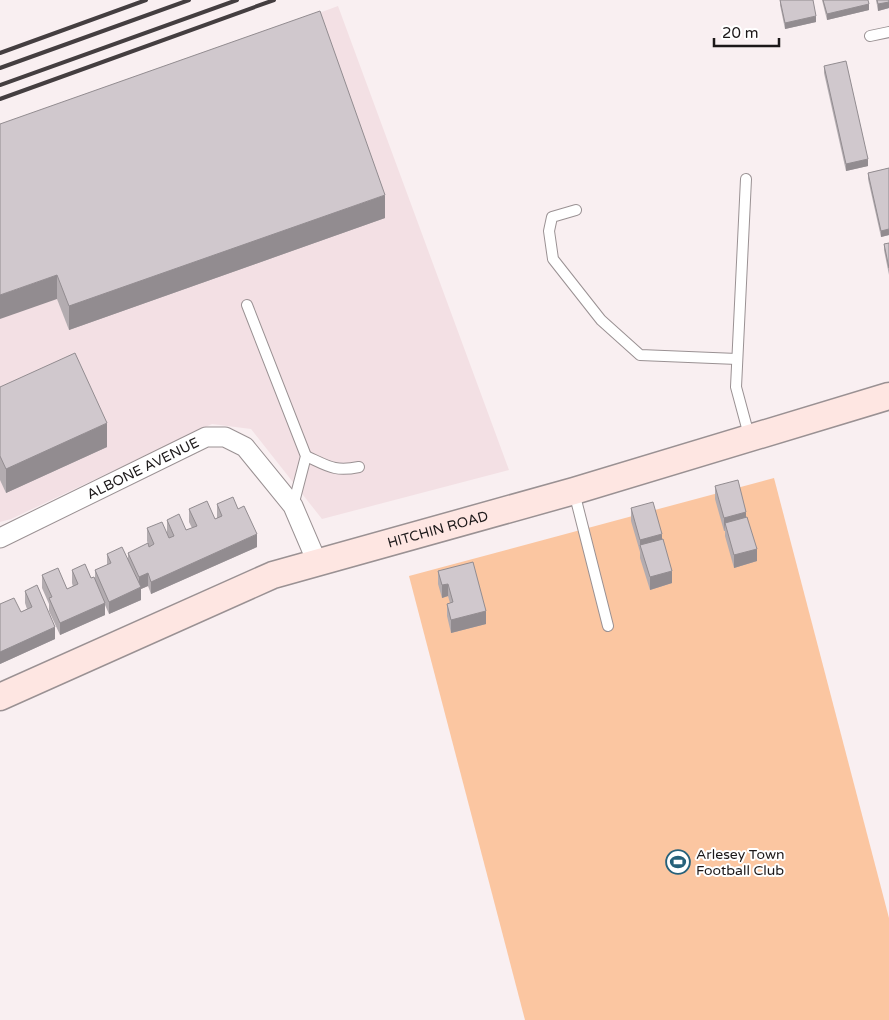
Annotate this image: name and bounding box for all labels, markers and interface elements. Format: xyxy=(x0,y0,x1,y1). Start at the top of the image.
scale bar xyxy=(714,15,779,47)
text: 20 m xyxy=(722,24,759,42)
street label: ALBONE AVENUE xyxy=(84,434,202,503)
street label: HITCHIN ROAD xyxy=(385,507,490,552)
place label: Arlesey Town Football Club xyxy=(696,846,785,879)
sports icon: Arlesey Town Football Club xyxy=(665,849,691,875)

